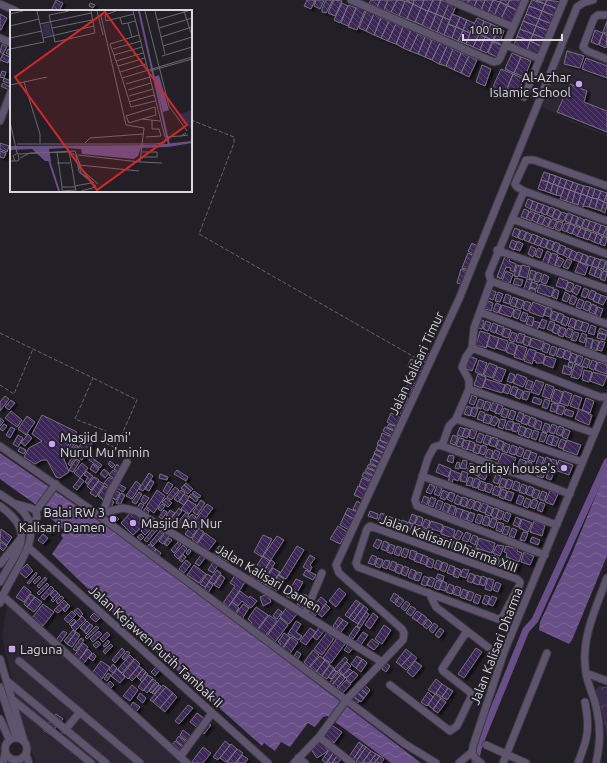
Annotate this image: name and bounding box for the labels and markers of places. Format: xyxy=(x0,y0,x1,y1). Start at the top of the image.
place label: Al-Azhar Islamic School xyxy=(490,70,572,99)
marker: Al-Azhar Islamic School xyxy=(574,79,584,89)
place label: Masjid Jami' Nurul Mu'minin xyxy=(60,430,150,459)
marker: Masjid Jami' Nurul Mu'minin xyxy=(47,439,57,449)
place label: arditay house's xyxy=(469,461,556,475)
marker: arditay house's xyxy=(559,463,569,473)
place label: Balai RW 3 Kalisari Damen xyxy=(19,505,105,534)
marker: Balai RW 3 Kalisari Damen xyxy=(108,514,118,524)
place label: Masjid An Nur xyxy=(141,516,222,530)
marker: Masjid An Nur xyxy=(128,518,138,528)
place label: Laguna xyxy=(20,642,62,656)
marker: Laguna xyxy=(7,644,17,654)

